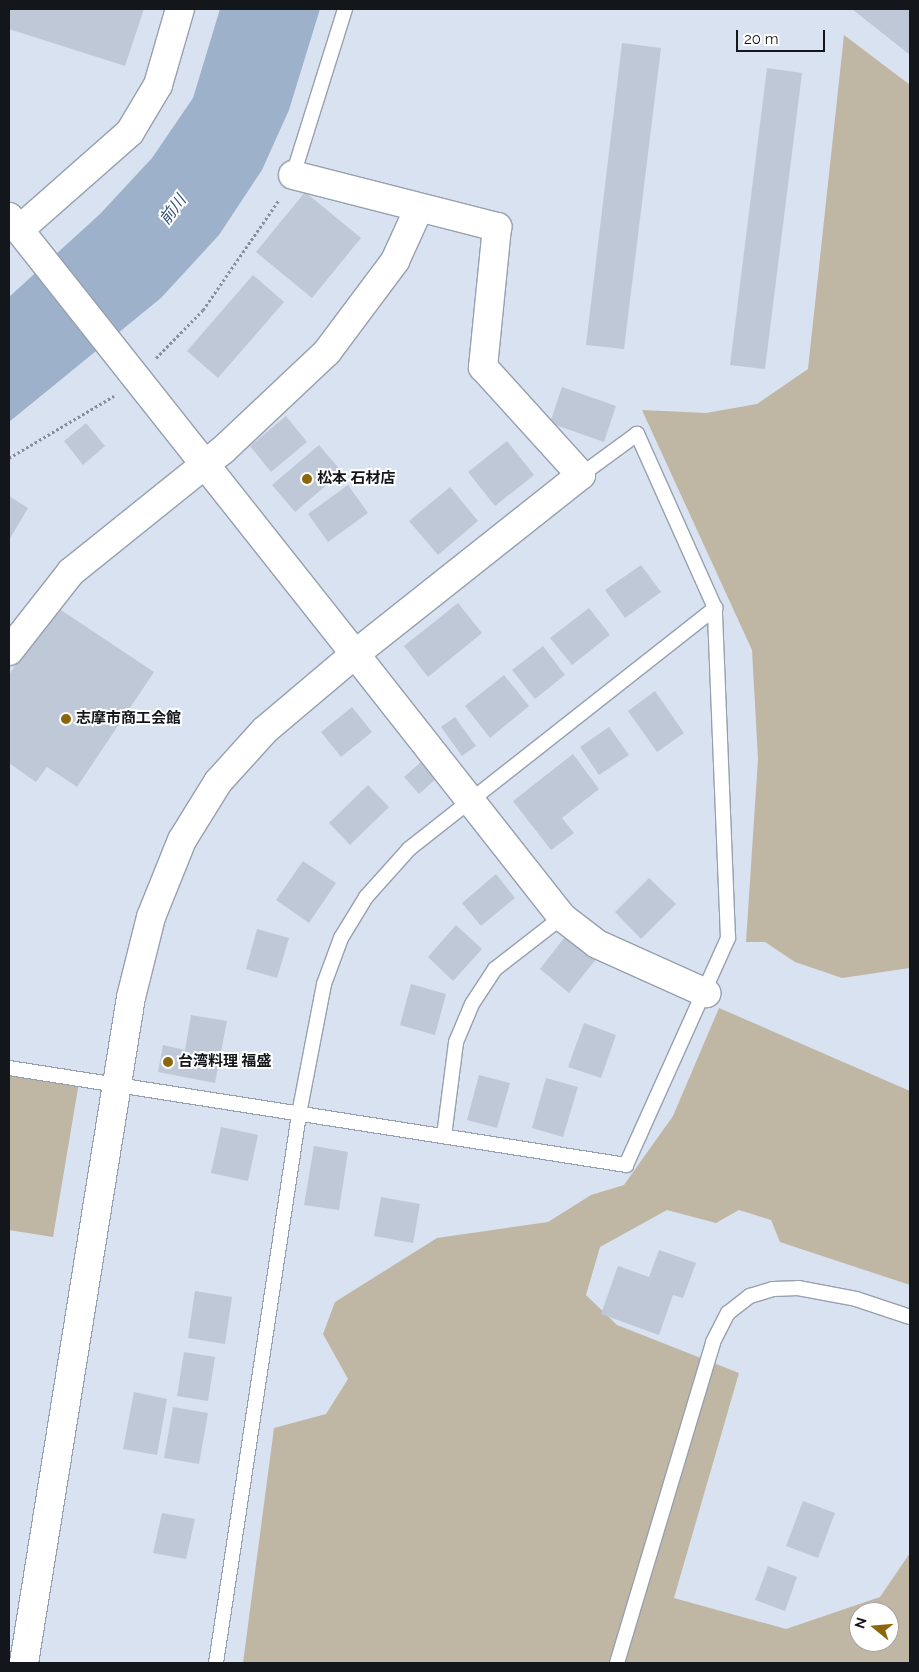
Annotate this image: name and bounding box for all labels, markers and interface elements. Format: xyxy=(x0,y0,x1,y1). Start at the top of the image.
scale bar xyxy=(739,20,828,52)
text: 20 m xyxy=(744,30,779,48)
water label: 前川 xyxy=(156,191,190,229)
place label: 松本 石材店 xyxy=(317,470,396,488)
marker: 松本 石材店 xyxy=(301,473,313,485)
place label: 志摩市商工会館 xyxy=(76,710,181,728)
marker: 志摩市商工会館 xyxy=(60,713,72,725)
place label: 台湾料理 福盛 xyxy=(178,1053,272,1071)
marker: 台湾料理 福盛 xyxy=(162,1056,174,1068)
north arrow xyxy=(849,1602,899,1652)
text: N xyxy=(851,1615,870,1630)

